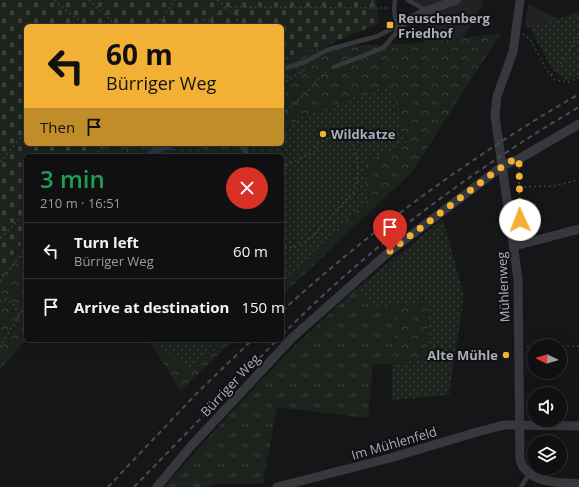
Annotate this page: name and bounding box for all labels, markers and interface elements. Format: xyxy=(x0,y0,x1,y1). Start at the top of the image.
place label: Reuschenberg Friedhof xyxy=(398,9,491,42)
marker: Reuschenberg Friedhof xyxy=(385,20,395,30)
text: 60 m xyxy=(106,35,173,73)
icon: left xyxy=(40,40,92,92)
text: Bürriger Weg xyxy=(106,71,216,95)
icon: arrive xyxy=(83,116,105,138)
text: Then xyxy=(40,117,75,137)
place label: Wildkatze xyxy=(331,125,396,143)
marker: Wildkatze xyxy=(318,129,328,139)
text: 3 min xyxy=(40,162,105,195)
button: close xyxy=(226,167,268,209)
text: 210 m · 16:51 xyxy=(40,194,121,212)
position arrow xyxy=(499,199,541,241)
pin xyxy=(373,210,407,251)
icon: arrive xyxy=(379,216,401,238)
text: Turn left xyxy=(74,232,139,252)
icon: left xyxy=(40,240,62,262)
text: 60 m xyxy=(233,241,268,261)
street label: Mühlenweg xyxy=(492,251,514,323)
text: Bürriger Weg xyxy=(74,252,154,270)
icon: arrive xyxy=(40,296,62,318)
text: Arrive at destination xyxy=(74,297,229,317)
text: 150 m xyxy=(241,297,285,317)
north arrow xyxy=(527,339,567,379)
map controls xyxy=(527,339,567,475)
place label: Alte Mühle xyxy=(427,346,498,364)
street label: Bürriger Weg xyxy=(196,350,264,420)
marker: Alte Mühle xyxy=(501,350,511,360)
button: sound xyxy=(527,387,567,427)
street label: Im Mühlenfeld xyxy=(349,422,439,464)
button: layers xyxy=(527,435,567,475)

